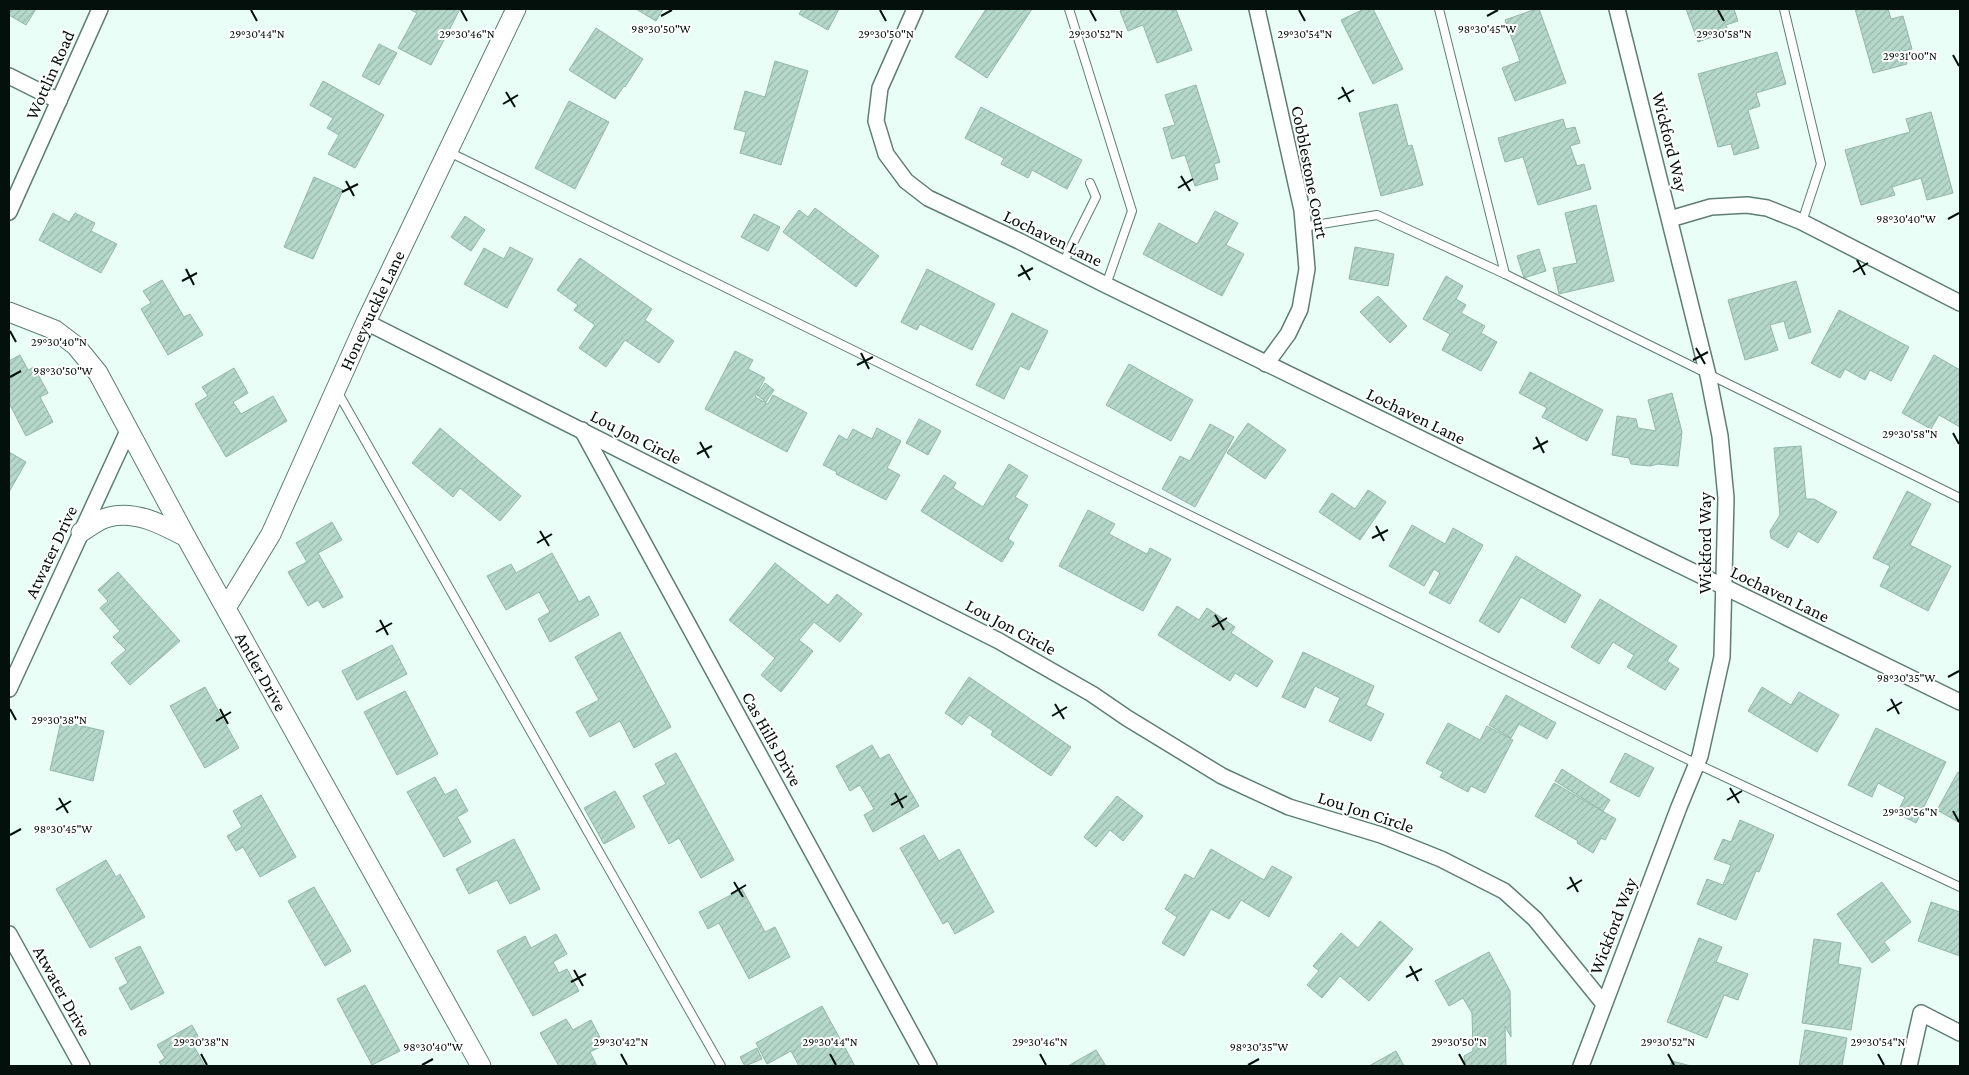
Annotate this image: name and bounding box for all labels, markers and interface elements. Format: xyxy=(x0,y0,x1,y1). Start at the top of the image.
text: 98°30'50"W xyxy=(631,22,691,36)
text: 98°30'45"W xyxy=(1458,22,1516,36)
street label: Wottlin Road xyxy=(21,27,79,123)
text: 29°30'44"N xyxy=(229,27,285,41)
text: 29°30'46"N xyxy=(439,27,495,41)
text: 29°30'50"N xyxy=(858,27,914,41)
text: 29°30'52"N xyxy=(1069,27,1123,41)
text: 29°30'54"N xyxy=(1278,27,1333,41)
text: 29°30'58"N xyxy=(1696,27,1752,41)
text: 29°31'00"N xyxy=(1883,49,1937,63)
street label: Wickford Way xyxy=(1648,90,1692,195)
street label: Cobblestone Court xyxy=(1287,104,1333,241)
street label: Lochaven Lane xyxy=(1000,206,1106,271)
text: 98°30'40"W xyxy=(1876,212,1936,226)
street label: Honeysuckle Lane xyxy=(336,247,409,373)
text: 29°30'40"N xyxy=(31,335,87,349)
text: 98°30'50"W xyxy=(33,364,93,378)
street label: Lochaven Lane xyxy=(1363,384,1469,449)
street label: Lou Jon Circle xyxy=(587,406,685,469)
text: 29°30'58"N xyxy=(1882,427,1938,441)
street label: Wickford Way xyxy=(1695,491,1715,594)
street label: Atwater Drive xyxy=(21,502,81,602)
street label: Lochaven Lane xyxy=(1727,562,1833,627)
street label: Lou Jon Circle xyxy=(962,595,1060,659)
street label: Antler Drive xyxy=(231,629,291,715)
text: 98°30'35"W xyxy=(1877,671,1935,685)
street label: Cas Hills Drive xyxy=(738,688,806,790)
text: 29°30'38"N xyxy=(31,713,87,727)
street label: Lou Jon Circle xyxy=(1316,787,1416,837)
text: 29°30'56"N xyxy=(1882,805,1938,819)
text: 98°30'45"W xyxy=(34,822,92,836)
street label: Wickford Way xyxy=(1585,874,1641,977)
street label: Atwater Drive xyxy=(29,942,95,1040)
text: 29°30'38"N xyxy=(173,1035,229,1049)
text: 29°30'42"N xyxy=(594,1035,649,1049)
text: 29°30'44"N xyxy=(802,1035,858,1049)
text: 29°30'46"N xyxy=(1012,1035,1068,1049)
text: 29°30'50"N xyxy=(1431,1035,1487,1049)
text: 29°30'52"N xyxy=(1641,1035,1695,1049)
text: 29°30'54"N xyxy=(1851,1035,1906,1049)
text: 98°30'40"W xyxy=(403,1040,463,1054)
text: 98°30'35"W xyxy=(1230,1040,1288,1054)

